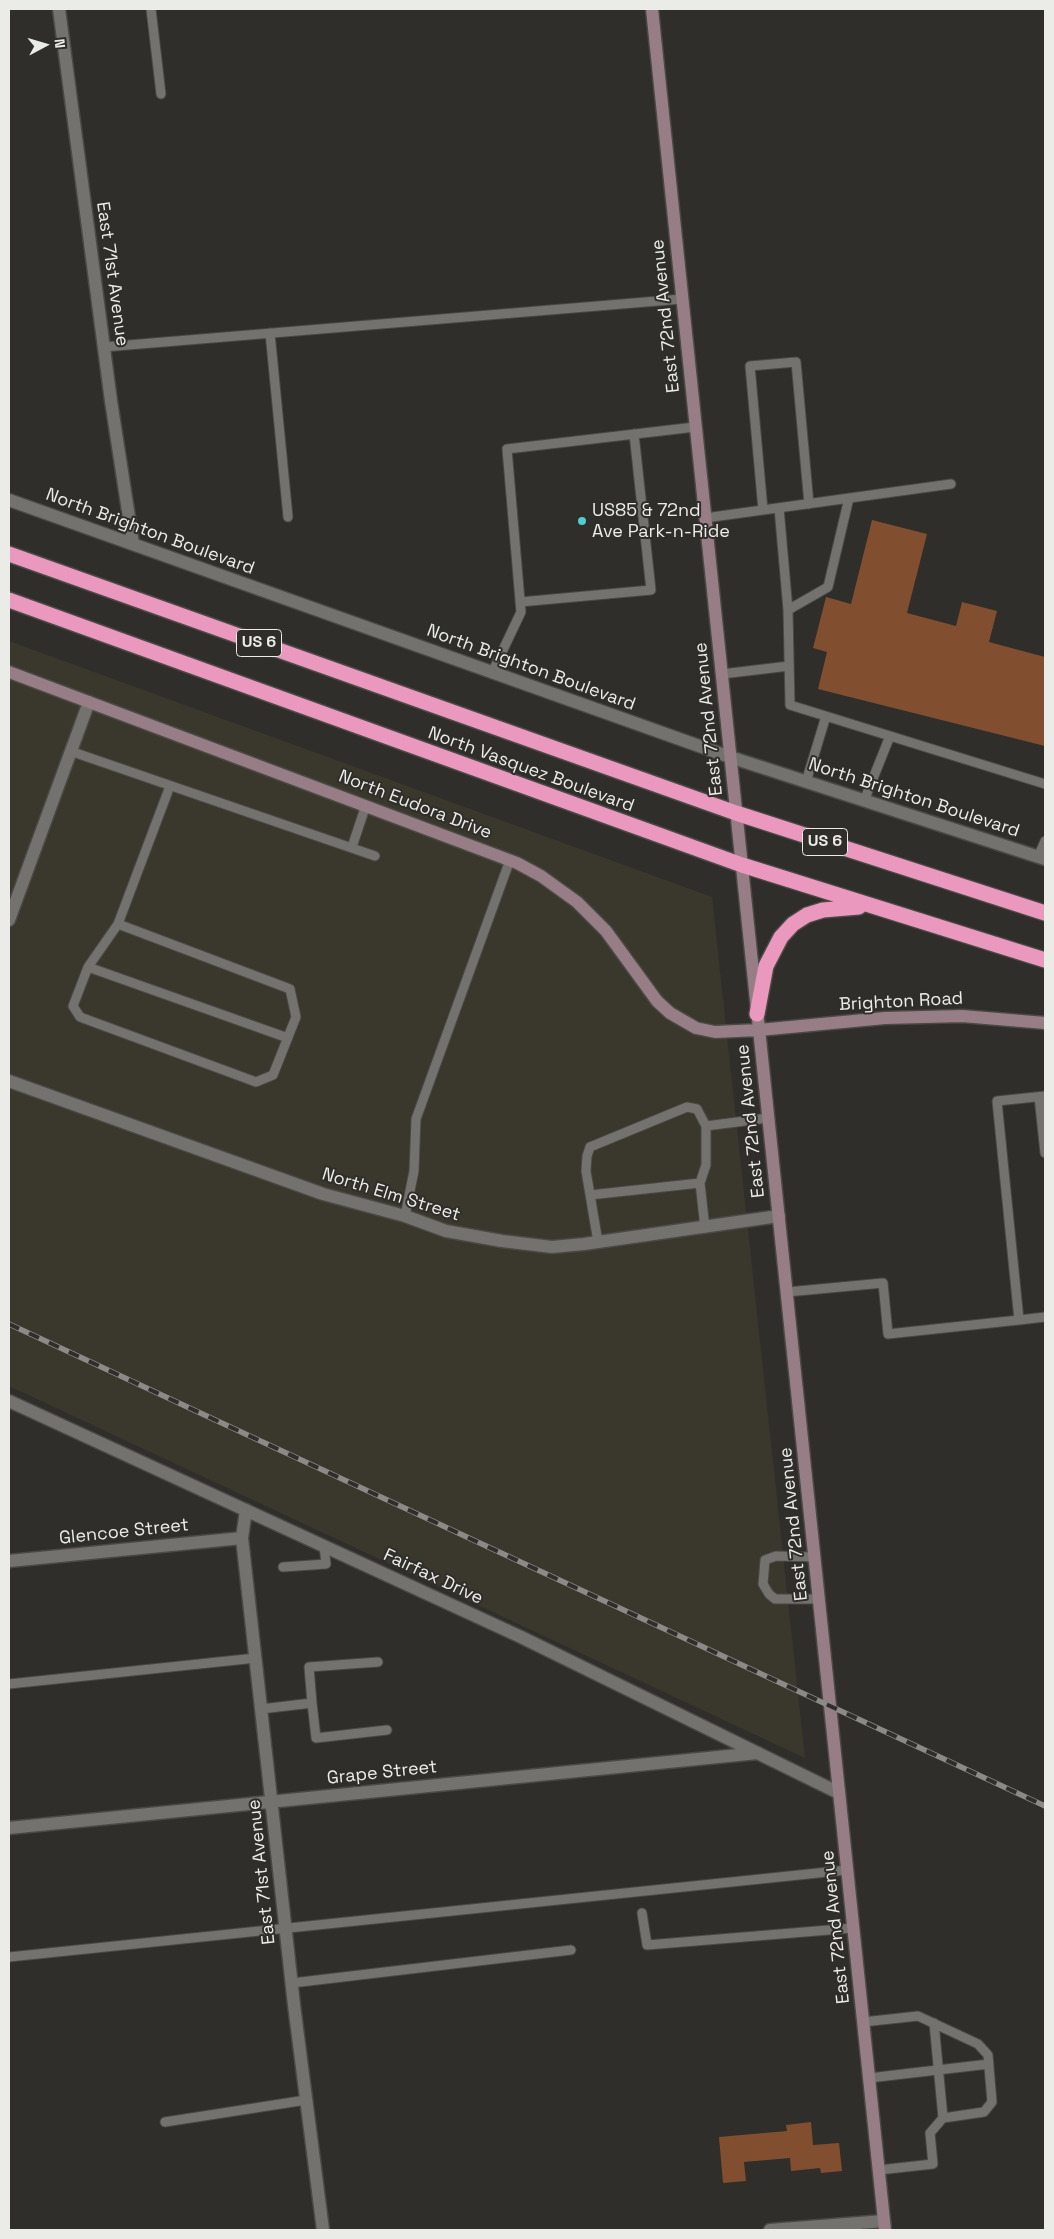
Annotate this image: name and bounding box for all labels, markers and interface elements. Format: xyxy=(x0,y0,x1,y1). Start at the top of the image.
north arrow xyxy=(20,20,70,70)
text: N xyxy=(50,38,69,49)
street label: East 71st Avenue xyxy=(91,200,133,348)
street label: East 72nd Avenue xyxy=(647,238,685,394)
street label: North Brighton Boulevard xyxy=(43,484,257,580)
place label: US85 & 72nd Ave Park-n-Ride xyxy=(592,500,730,542)
marker: US85 & 72nd Ave Park-n-Ride xyxy=(576,515,588,527)
street label: North Brighton Boulevard xyxy=(424,620,638,716)
road number: US 6 xyxy=(236,630,282,656)
street label: East 72nd Avenue xyxy=(690,641,728,797)
street label: North Vasquez Boulevard xyxy=(425,723,637,817)
street label: North Brighton Boulevard xyxy=(806,754,1022,842)
street label: North Eudora Drive xyxy=(335,766,495,844)
road number: US 6 xyxy=(802,829,848,856)
street label: Brighton Road xyxy=(838,988,964,1016)
street label: East 72nd Avenue xyxy=(732,1043,770,1199)
street label: North Elm Street xyxy=(319,1164,463,1226)
street label: East 72nd Avenue xyxy=(775,1446,813,1602)
street label: Glencoe Street xyxy=(58,1514,190,1550)
street label: Fairfax Drive xyxy=(380,1544,486,1610)
street label: Grape Street xyxy=(326,1756,438,1790)
street label: East 71st Avenue xyxy=(244,1798,280,1946)
street label: East 72nd Avenue xyxy=(817,1849,855,2005)

